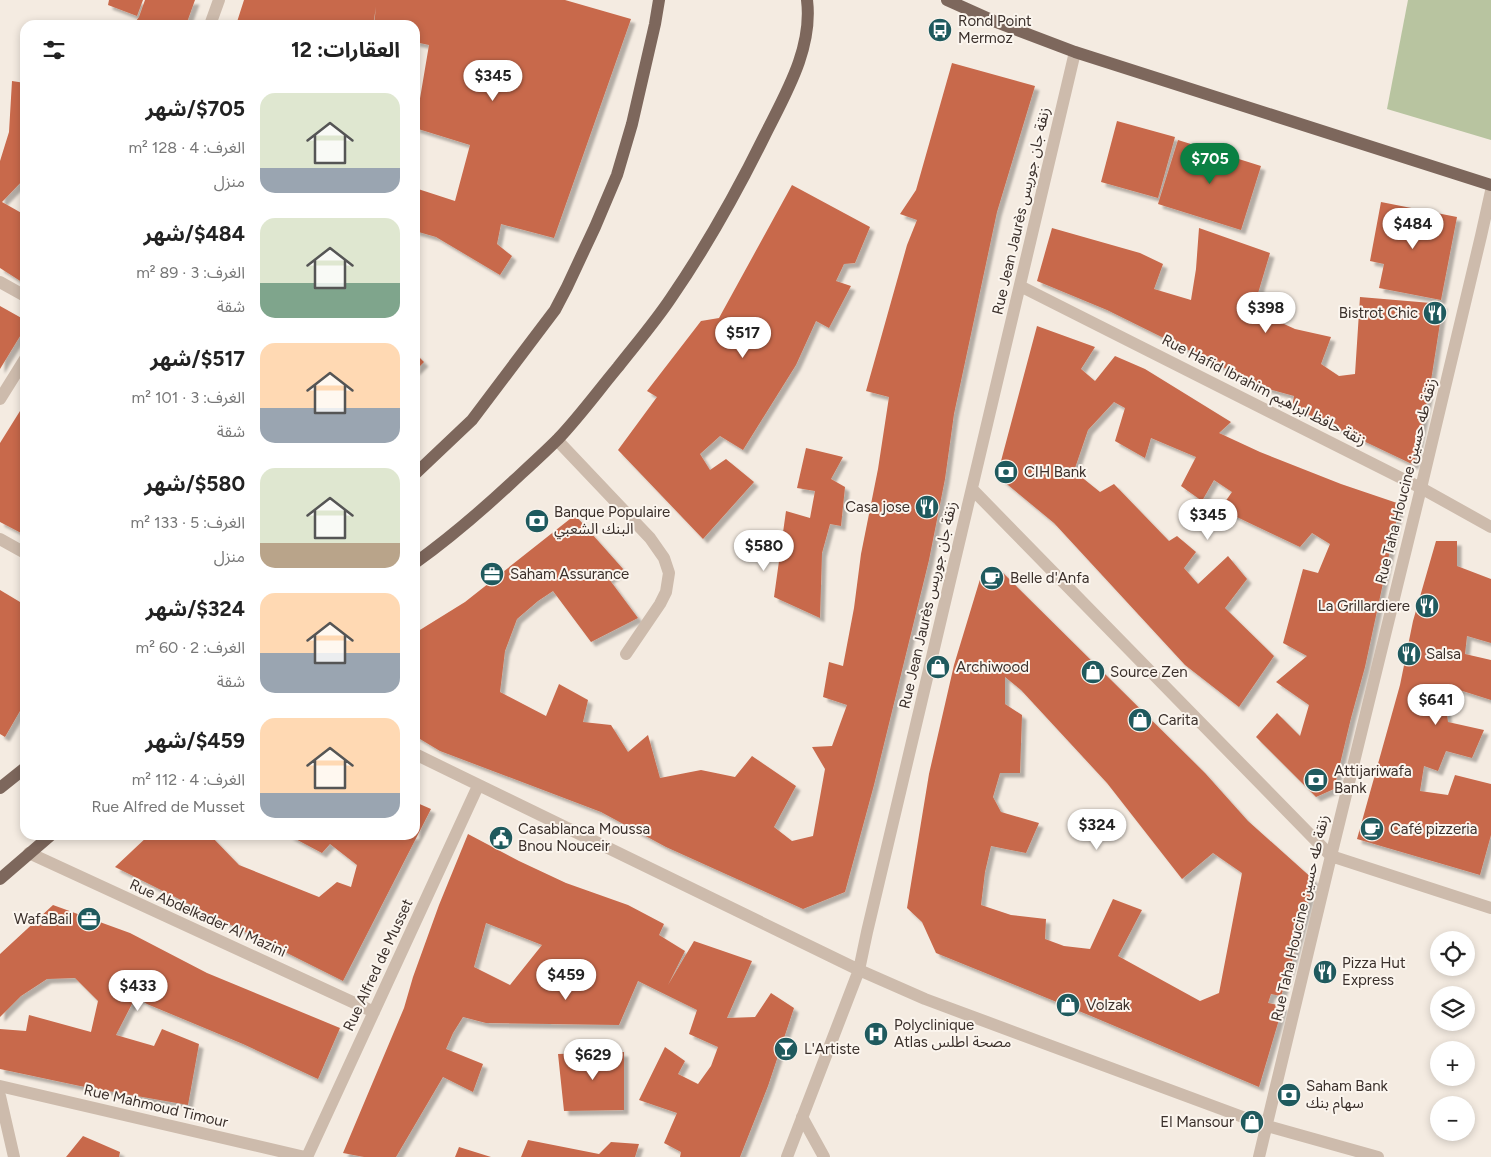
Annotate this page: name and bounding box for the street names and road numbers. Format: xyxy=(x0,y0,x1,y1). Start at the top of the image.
street label: Rue Jean Jaurès زنقة جان جوريس xyxy=(988,106,1054,316)
street label: Rue Hafid Ibrahim زنقة حافظ ابراهيم xyxy=(1158,330,1369,451)
street label: Rue Taha Houcine زنقة طه حسين xyxy=(1372,376,1440,586)
street label: Rue Jean Jaurès زنقة جان جوريس xyxy=(895,500,961,710)
street label: Rue Taha Houcine زنقة طه حسين xyxy=(1267,813,1333,1023)
street label: Rue Abdelkader Al Mazini xyxy=(127,875,289,961)
street label: Rue Alfred de Musset xyxy=(339,896,417,1034)
street label: Rue Mahmoud Timour xyxy=(82,1081,230,1131)

